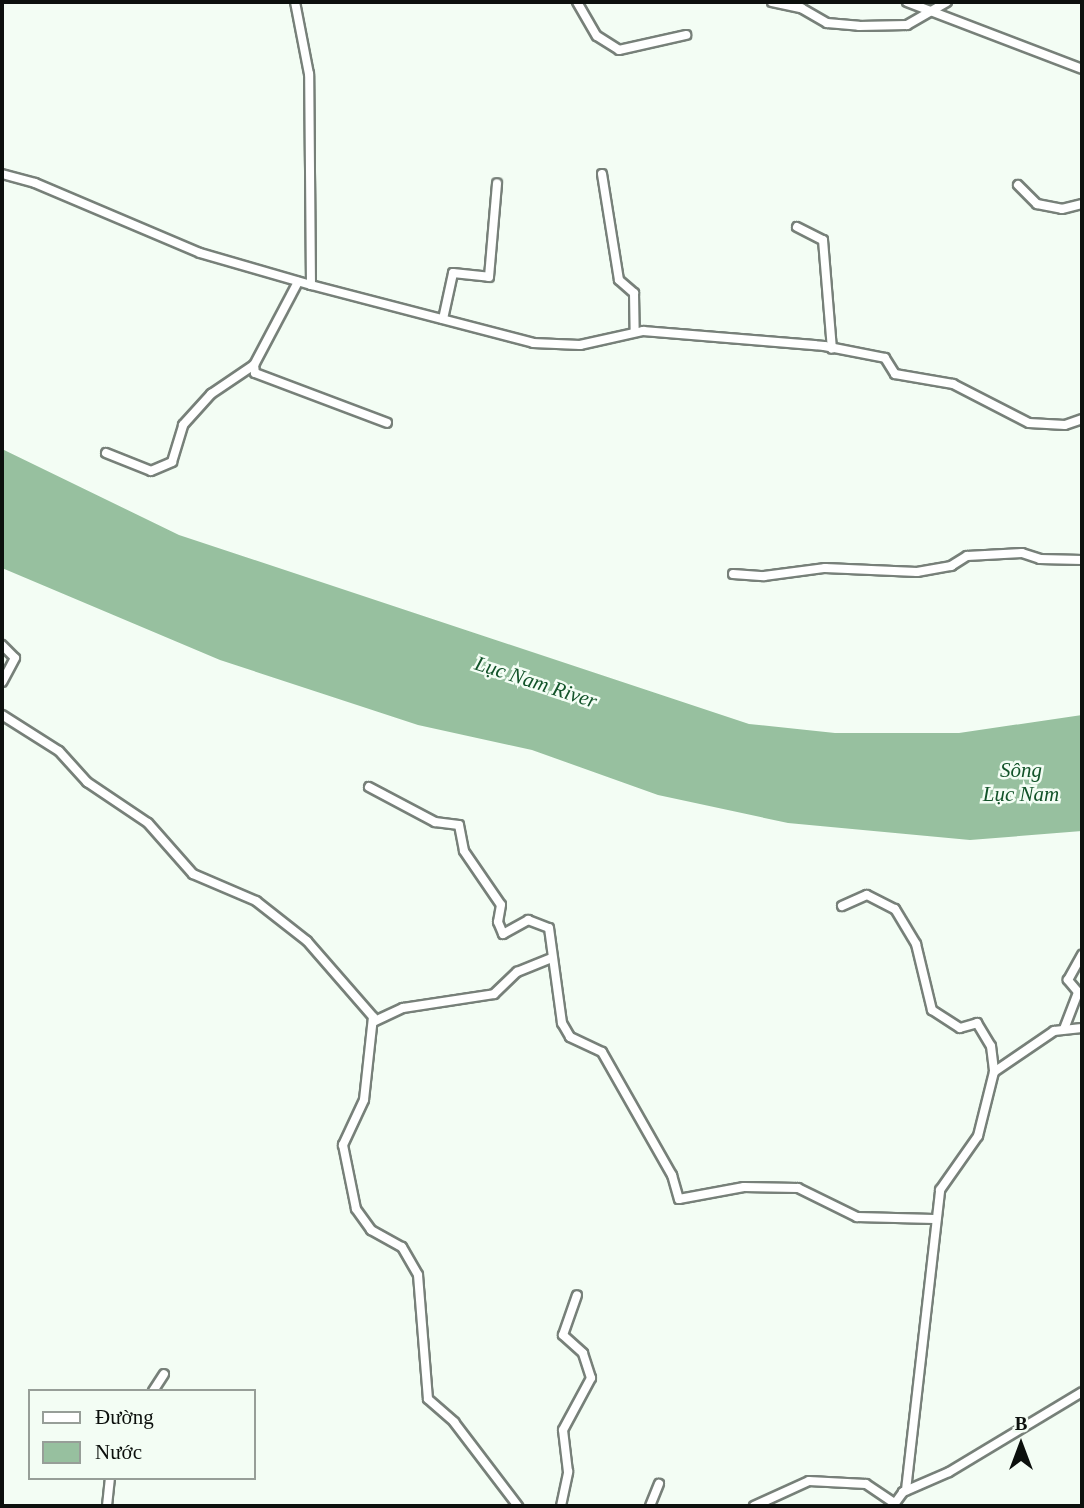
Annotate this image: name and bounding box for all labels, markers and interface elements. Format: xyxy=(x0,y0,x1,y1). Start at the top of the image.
water label: Lục Nam River xyxy=(472,650,600,714)
water label: Sông Lục Nam xyxy=(983,757,1059,807)
legend xyxy=(28,1389,256,1480)
text: Đường xyxy=(95,1405,154,1429)
north arrow xyxy=(986,1410,1056,1480)
text: B xyxy=(1015,1413,1027,1434)
text: Nước xyxy=(95,1440,142,1464)

